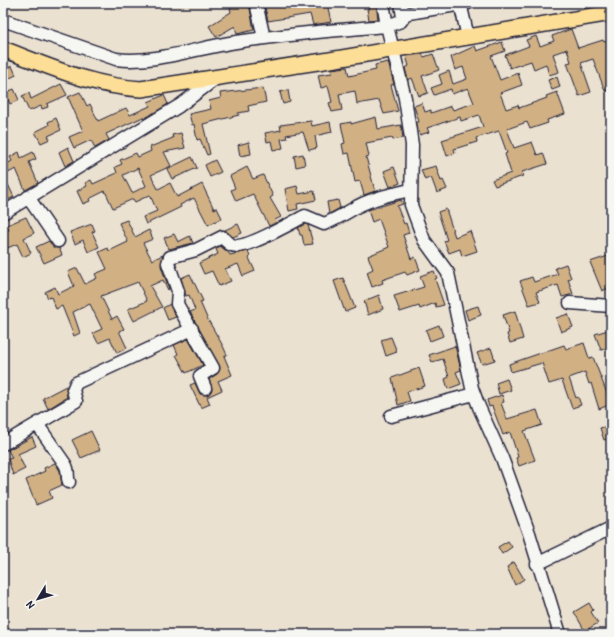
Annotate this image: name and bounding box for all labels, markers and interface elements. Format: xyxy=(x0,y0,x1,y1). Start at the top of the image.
north arrow xyxy=(18,579,58,619)
text: N xyxy=(23,598,37,612)

